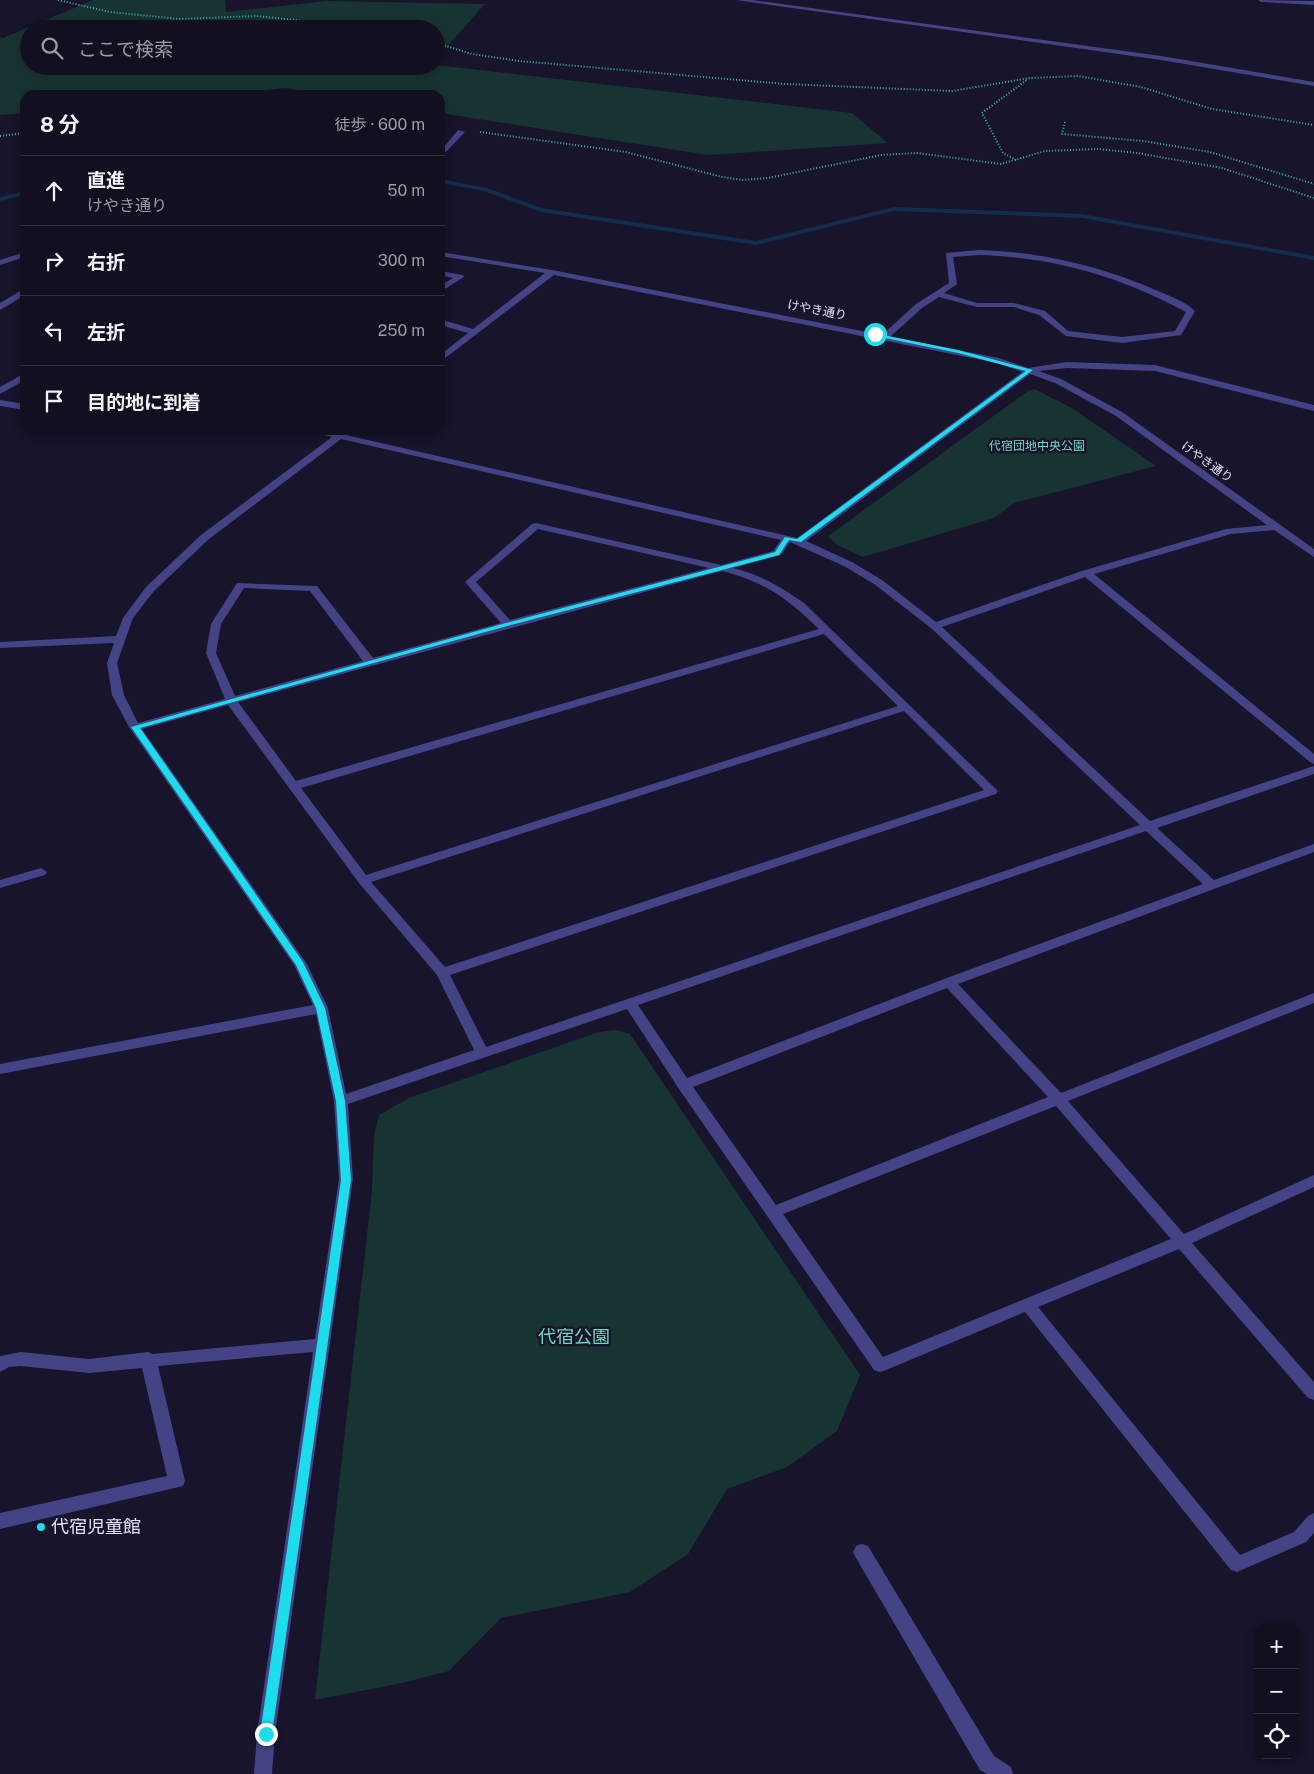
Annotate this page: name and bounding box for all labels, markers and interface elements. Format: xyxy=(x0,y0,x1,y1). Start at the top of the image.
search box xyxy=(20,20,445,75)
icon: search xyxy=(38,34,66,62)
text: ここで検索 xyxy=(78,38,173,60)
text: 8 分 xyxy=(40,112,80,137)
text: 徒歩 · 600 m xyxy=(335,115,425,134)
text: 直進 xyxy=(87,169,125,191)
icon: ahead xyxy=(40,177,68,205)
text: 50 m xyxy=(387,181,425,200)
text: けやき通り xyxy=(87,196,167,215)
icon: right xyxy=(40,247,68,275)
text: 右折 xyxy=(87,251,125,273)
text: 300 m xyxy=(378,251,425,270)
street label: けやき通り xyxy=(786,297,848,323)
icon: left xyxy=(40,317,68,345)
text: 左折 xyxy=(87,321,125,343)
text: 250 m xyxy=(378,321,425,340)
route start xyxy=(864,323,887,346)
icon: arrive xyxy=(40,387,68,415)
text: 目的地に到着 xyxy=(87,391,201,413)
park label: 代宿団地中央公園 xyxy=(989,439,1085,453)
street label: けやき通り xyxy=(1179,439,1235,485)
park label: 代宿公園 xyxy=(538,1326,610,1347)
place label: 代宿児童館 xyxy=(51,1516,141,1537)
marker: 代宿児童館 xyxy=(35,1521,47,1533)
map controls xyxy=(1254,1624,1299,1759)
button: + xyxy=(1254,1624,1299,1669)
button: − xyxy=(1254,1669,1299,1714)
button: locate xyxy=(1254,1714,1299,1759)
route end xyxy=(255,1723,278,1746)

